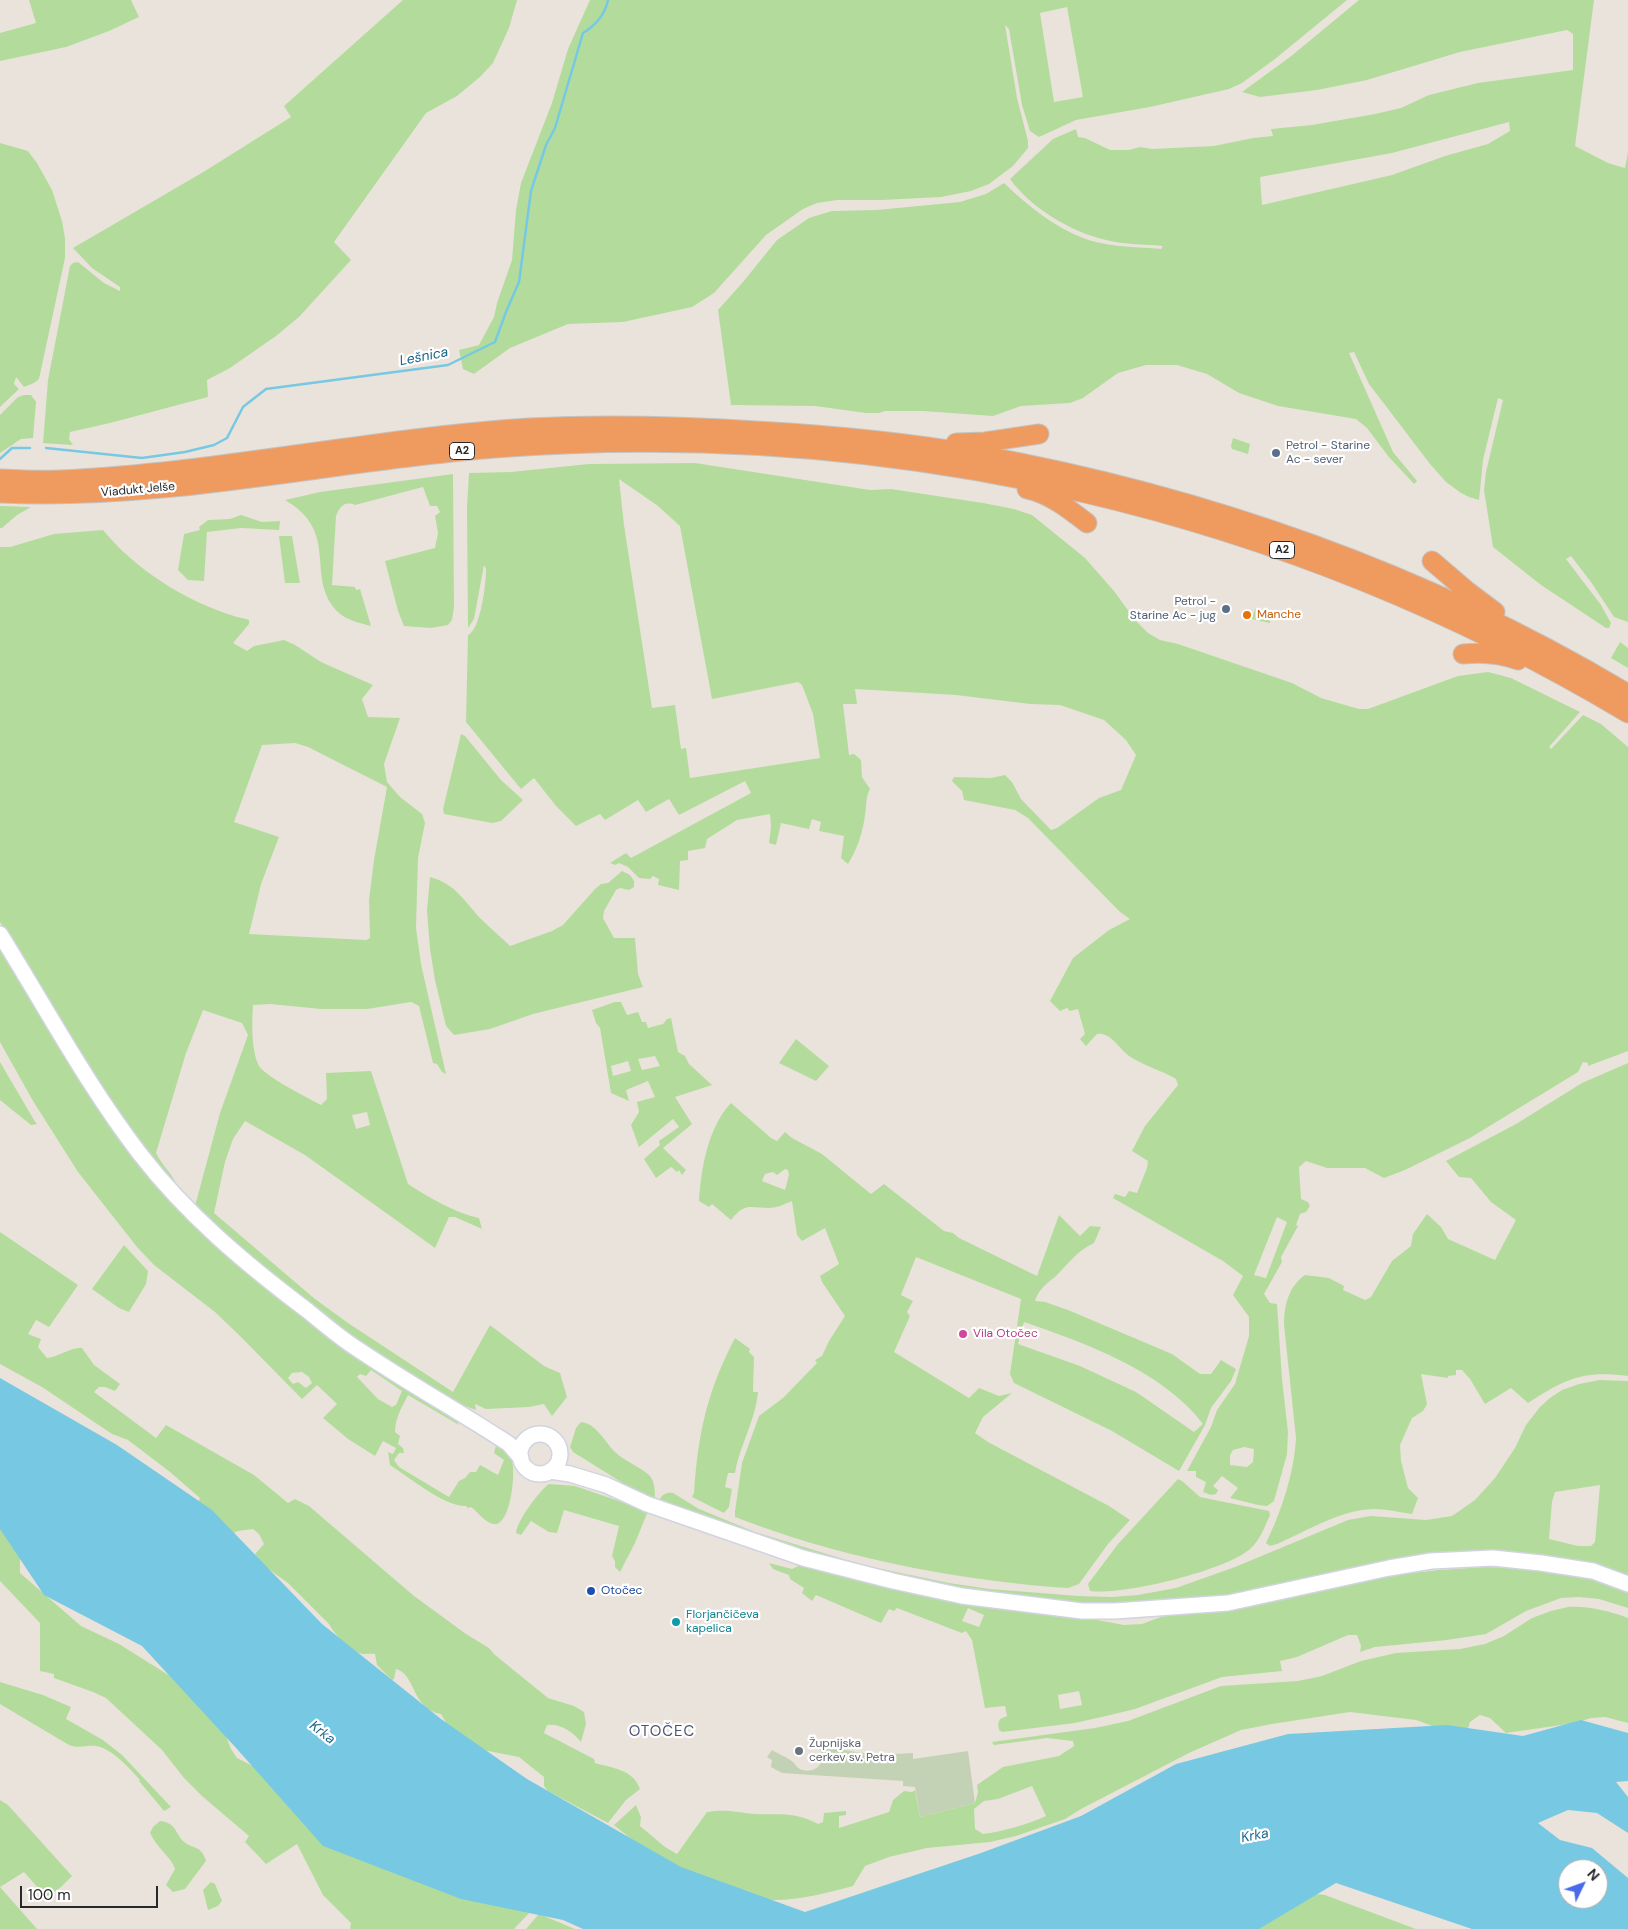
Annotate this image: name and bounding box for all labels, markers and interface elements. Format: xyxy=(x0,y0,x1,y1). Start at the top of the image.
water label: Lešnica xyxy=(398,344,450,370)
place label: Petrol - Starine Ac - sever xyxy=(1286,439,1370,467)
road number: A2 xyxy=(450,442,474,460)
marker: Petrol - Starine Ac - sever xyxy=(1270,447,1282,459)
street label: Viadukt Jelše xyxy=(100,480,176,500)
road number: A2 xyxy=(1270,542,1294,558)
place label: Petrol - Starine Ac - jug xyxy=(1130,595,1216,623)
marker: Petrol - Starine Ac - jug xyxy=(1220,603,1232,615)
place label: Manche xyxy=(1257,608,1301,622)
marker: Manche xyxy=(1241,609,1253,621)
place label: Vila Otočec xyxy=(973,1327,1038,1341)
marker: Vila Otočec xyxy=(957,1328,969,1340)
place label: Otočec xyxy=(601,1584,642,1598)
marker: Otočec xyxy=(585,1585,597,1597)
place label: Florjančičeva kapelica xyxy=(686,1608,759,1636)
marker: Florjančičeva kapelica xyxy=(670,1616,682,1628)
water label: Krka xyxy=(306,1718,338,1748)
district label: OTOČEC xyxy=(628,1723,696,1741)
place label: Župnijska cerkev sv. Petra xyxy=(809,1737,895,1765)
marker: Župnijska cerkev sv. Petra xyxy=(793,1745,805,1757)
water label: Krka xyxy=(1240,1825,1270,1847)
north arrow xyxy=(1558,1859,1608,1909)
text: N xyxy=(1583,1865,1604,1884)
scale bar xyxy=(22,1876,160,1908)
text: 100 m xyxy=(28,1885,71,1905)

